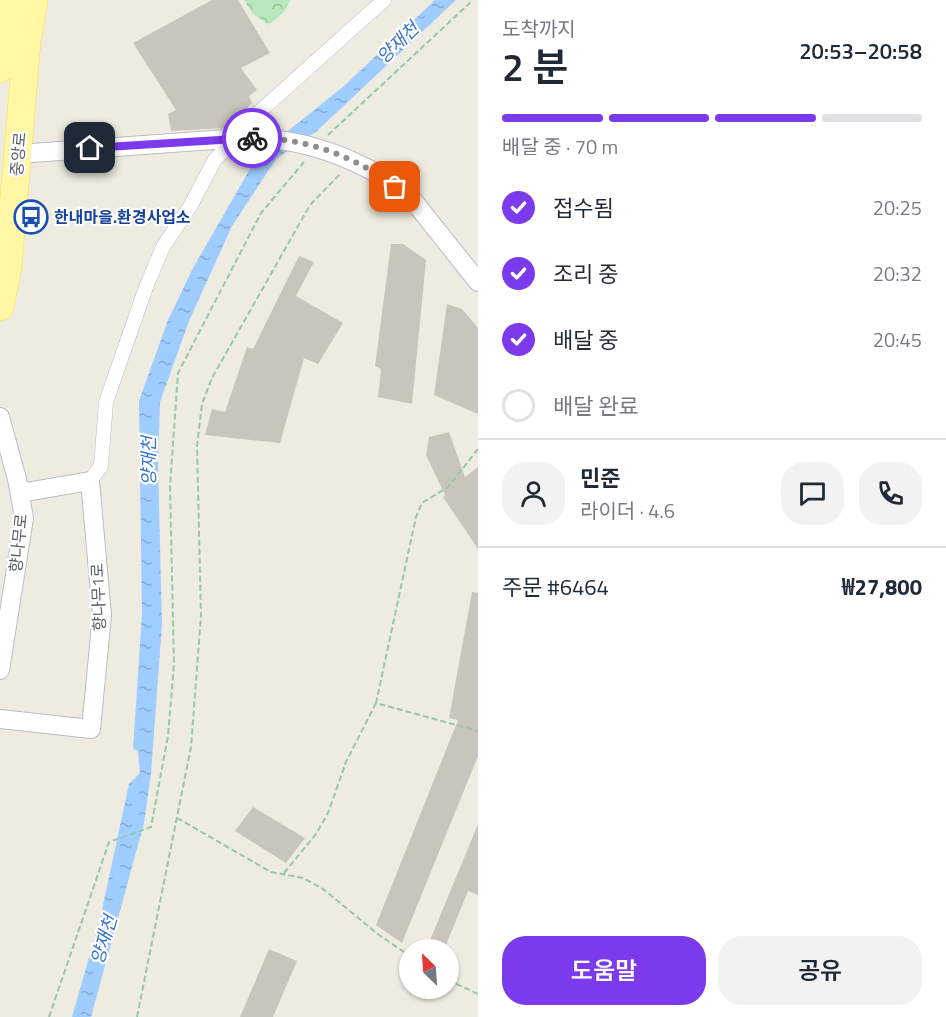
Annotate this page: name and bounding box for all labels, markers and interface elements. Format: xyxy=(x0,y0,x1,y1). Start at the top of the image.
text: 도착까지 xyxy=(502,13,576,44)
water label: 양재천 xyxy=(370,14,427,70)
text: 20:53–20:58 xyxy=(799,34,922,68)
text: 2 분 xyxy=(502,37,568,96)
courier xyxy=(222,108,282,168)
pin xyxy=(64,122,115,173)
icon: bike xyxy=(236,122,269,155)
street label: 중앙로 xyxy=(4,131,32,177)
icon: home xyxy=(73,131,106,164)
text: 배달 중 · 70 m xyxy=(502,131,618,162)
pin xyxy=(369,161,420,212)
icon: bag xyxy=(378,170,411,203)
icon: check xyxy=(502,191,535,224)
text: 접수됨 xyxy=(553,191,614,225)
text: 20:25 xyxy=(873,192,922,223)
bus stop icon: 한내마을.환경사업소 xyxy=(13,199,49,235)
place label: 한내마을.환경사업소 xyxy=(54,205,191,229)
icon: check xyxy=(502,257,535,290)
text: 조리 중 xyxy=(553,257,619,291)
text: 20:32 xyxy=(873,258,922,289)
icon: check xyxy=(502,323,535,356)
text: 배달 중 xyxy=(553,323,619,357)
text: 20:45 xyxy=(873,324,922,355)
text: 배달 완료 xyxy=(553,389,639,423)
water label: 양재천 xyxy=(135,434,162,486)
text: 민준 xyxy=(580,461,620,495)
button: person xyxy=(502,462,565,525)
button: chat xyxy=(781,462,844,525)
button: phone xyxy=(859,462,922,525)
text: 라이더 · 4.6 xyxy=(580,495,675,526)
street label: 향나무로 xyxy=(3,512,33,574)
street label: 향나무1로 xyxy=(85,562,111,631)
text: 주문 #6464 xyxy=(502,570,609,604)
text: ₩27,800 xyxy=(842,570,922,604)
water label: 양재천 xyxy=(83,910,124,968)
button: 도움말 xyxy=(502,936,706,1005)
button: 공유 xyxy=(718,936,922,1005)
north arrow xyxy=(399,939,459,999)
map controls xyxy=(399,939,459,999)

